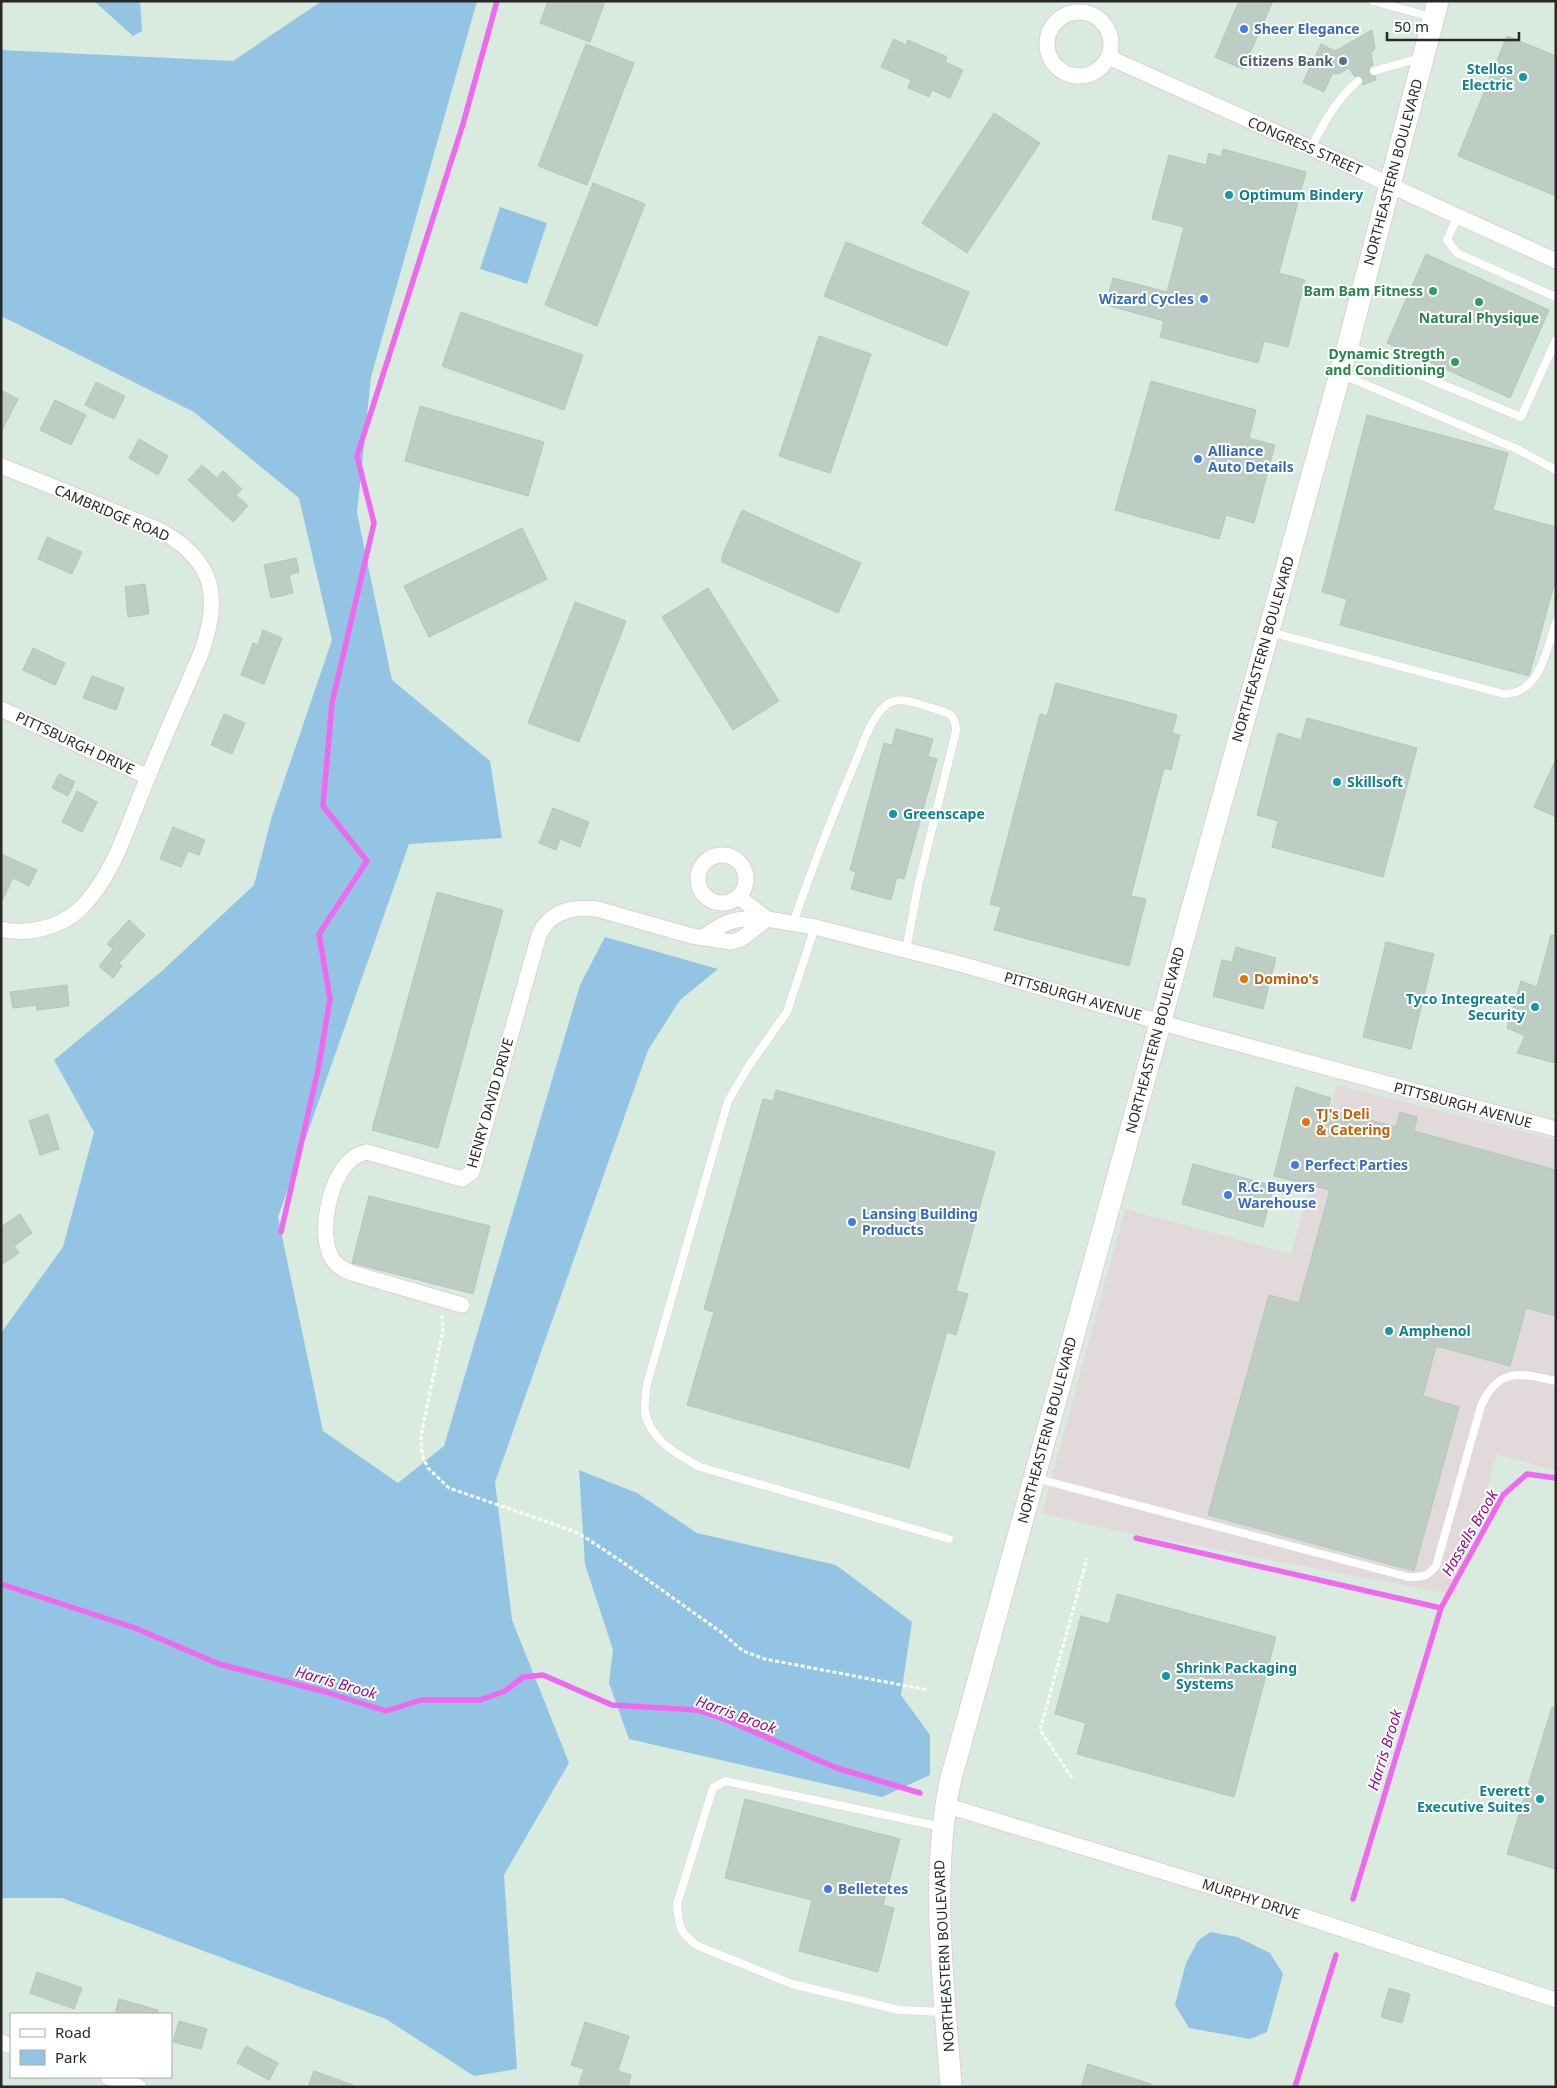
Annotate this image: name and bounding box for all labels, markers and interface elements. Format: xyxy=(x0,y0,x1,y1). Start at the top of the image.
scale bar xyxy=(1387,10,1520,42)
text: 50 m xyxy=(1394,16,1429,36)
place label: Sheer Elegance xyxy=(1254,19,1360,38)
marker: Sheer Elegance xyxy=(1238,23,1250,35)
place label: Citizens Bank xyxy=(1239,51,1333,70)
marker: Citizens Bank xyxy=(1337,55,1349,67)
place label: Stellos Electric xyxy=(1462,59,1513,94)
marker: Stellos Electric xyxy=(1517,71,1529,83)
street label: NORTHEASTERN BOULEVARD xyxy=(1358,76,1427,267)
street label: CONGRESS STREET xyxy=(1245,112,1366,179)
place label: Optimum Bindery xyxy=(1239,185,1363,204)
marker: Optimum Bindery xyxy=(1223,189,1235,201)
place label: Bam Bam Fitness xyxy=(1304,281,1423,300)
marker: Bam Bam Fitness xyxy=(1427,285,1439,297)
place label: Wizard Cycles xyxy=(1099,289,1194,308)
marker: Wizard Cycles xyxy=(1198,293,1210,305)
marker: Natural Physique xyxy=(1473,296,1485,308)
place label: Natural Physique xyxy=(1419,308,1539,327)
place label: Dynamic Stregth and Conditioning xyxy=(1325,344,1445,379)
marker: Dynamic Stregth and Conditioning xyxy=(1449,356,1461,368)
place label: Alliance Auto Details xyxy=(1208,441,1294,476)
marker: Alliance Auto Details xyxy=(1192,453,1204,465)
street label: CAMBRIDGE ROAD xyxy=(52,480,173,545)
street label: NORTHEASTERN BOULEVARD xyxy=(1227,554,1298,744)
street label: PITTSBURGH DRIVE xyxy=(13,707,138,778)
place label: Skillsoft xyxy=(1347,772,1403,791)
marker: Skillsoft xyxy=(1331,776,1343,788)
place label: Greenscape xyxy=(903,804,985,823)
marker: Greenscape xyxy=(887,808,899,820)
street label: NORTHEASTERN BOULEVARD xyxy=(1120,944,1189,1135)
street label: PITTSBURGH AVENUE xyxy=(1002,967,1144,1024)
place label: Domino's xyxy=(1254,969,1319,988)
marker: Domino's xyxy=(1238,973,1250,985)
place label: Tyco Integreated Security xyxy=(1406,989,1525,1024)
marker: Tyco Integreated Security xyxy=(1529,1001,1541,1013)
street label: HENRY DAVID DRIVE xyxy=(462,1036,517,1170)
street label: PITTSBURGH AVENUE xyxy=(1392,1077,1534,1132)
place label: TJ's Deli & Catering xyxy=(1316,1104,1390,1139)
marker: TJ's Deli & Catering xyxy=(1300,1116,1312,1128)
place label: Perfect Parties xyxy=(1305,1155,1408,1174)
marker: Perfect Parties xyxy=(1289,1159,1301,1171)
place label: R.C. Buyers Warehouse xyxy=(1238,1177,1316,1212)
marker: R.C. Buyers Warehouse xyxy=(1222,1189,1234,1201)
place label: Lansing Building Products xyxy=(862,1204,978,1239)
marker: Lansing Building Products xyxy=(846,1216,858,1228)
place label: Amphenol xyxy=(1399,1321,1471,1340)
marker: Amphenol xyxy=(1383,1325,1395,1337)
street label: NORTHEASTERN BOULEVARD xyxy=(1012,1334,1081,1525)
water label: Hassells Brook xyxy=(1436,1485,1502,1579)
place label: Shrink Packaging Systems xyxy=(1176,1658,1297,1693)
water label: Harris Brook xyxy=(293,1661,380,1703)
marker: Shrink Packaging Systems xyxy=(1160,1670,1172,1682)
water label: Harris Brook xyxy=(693,1690,780,1738)
water label: Harris Brook xyxy=(1362,1706,1406,1793)
place label: Everett Executive Suites xyxy=(1417,1781,1530,1816)
marker: Everett Executive Suites xyxy=(1534,1793,1546,1805)
street label: NORTHEASTERN BOULEVARD xyxy=(929,1859,958,2053)
street label: MURPHY DRIVE xyxy=(1200,1874,1303,1923)
place label: Belletetes xyxy=(838,1879,908,1898)
marker: Belletetes xyxy=(822,1883,834,1895)
legend xyxy=(10,2013,172,2078)
text: Road xyxy=(55,2022,91,2042)
text: Park xyxy=(55,2047,87,2067)

